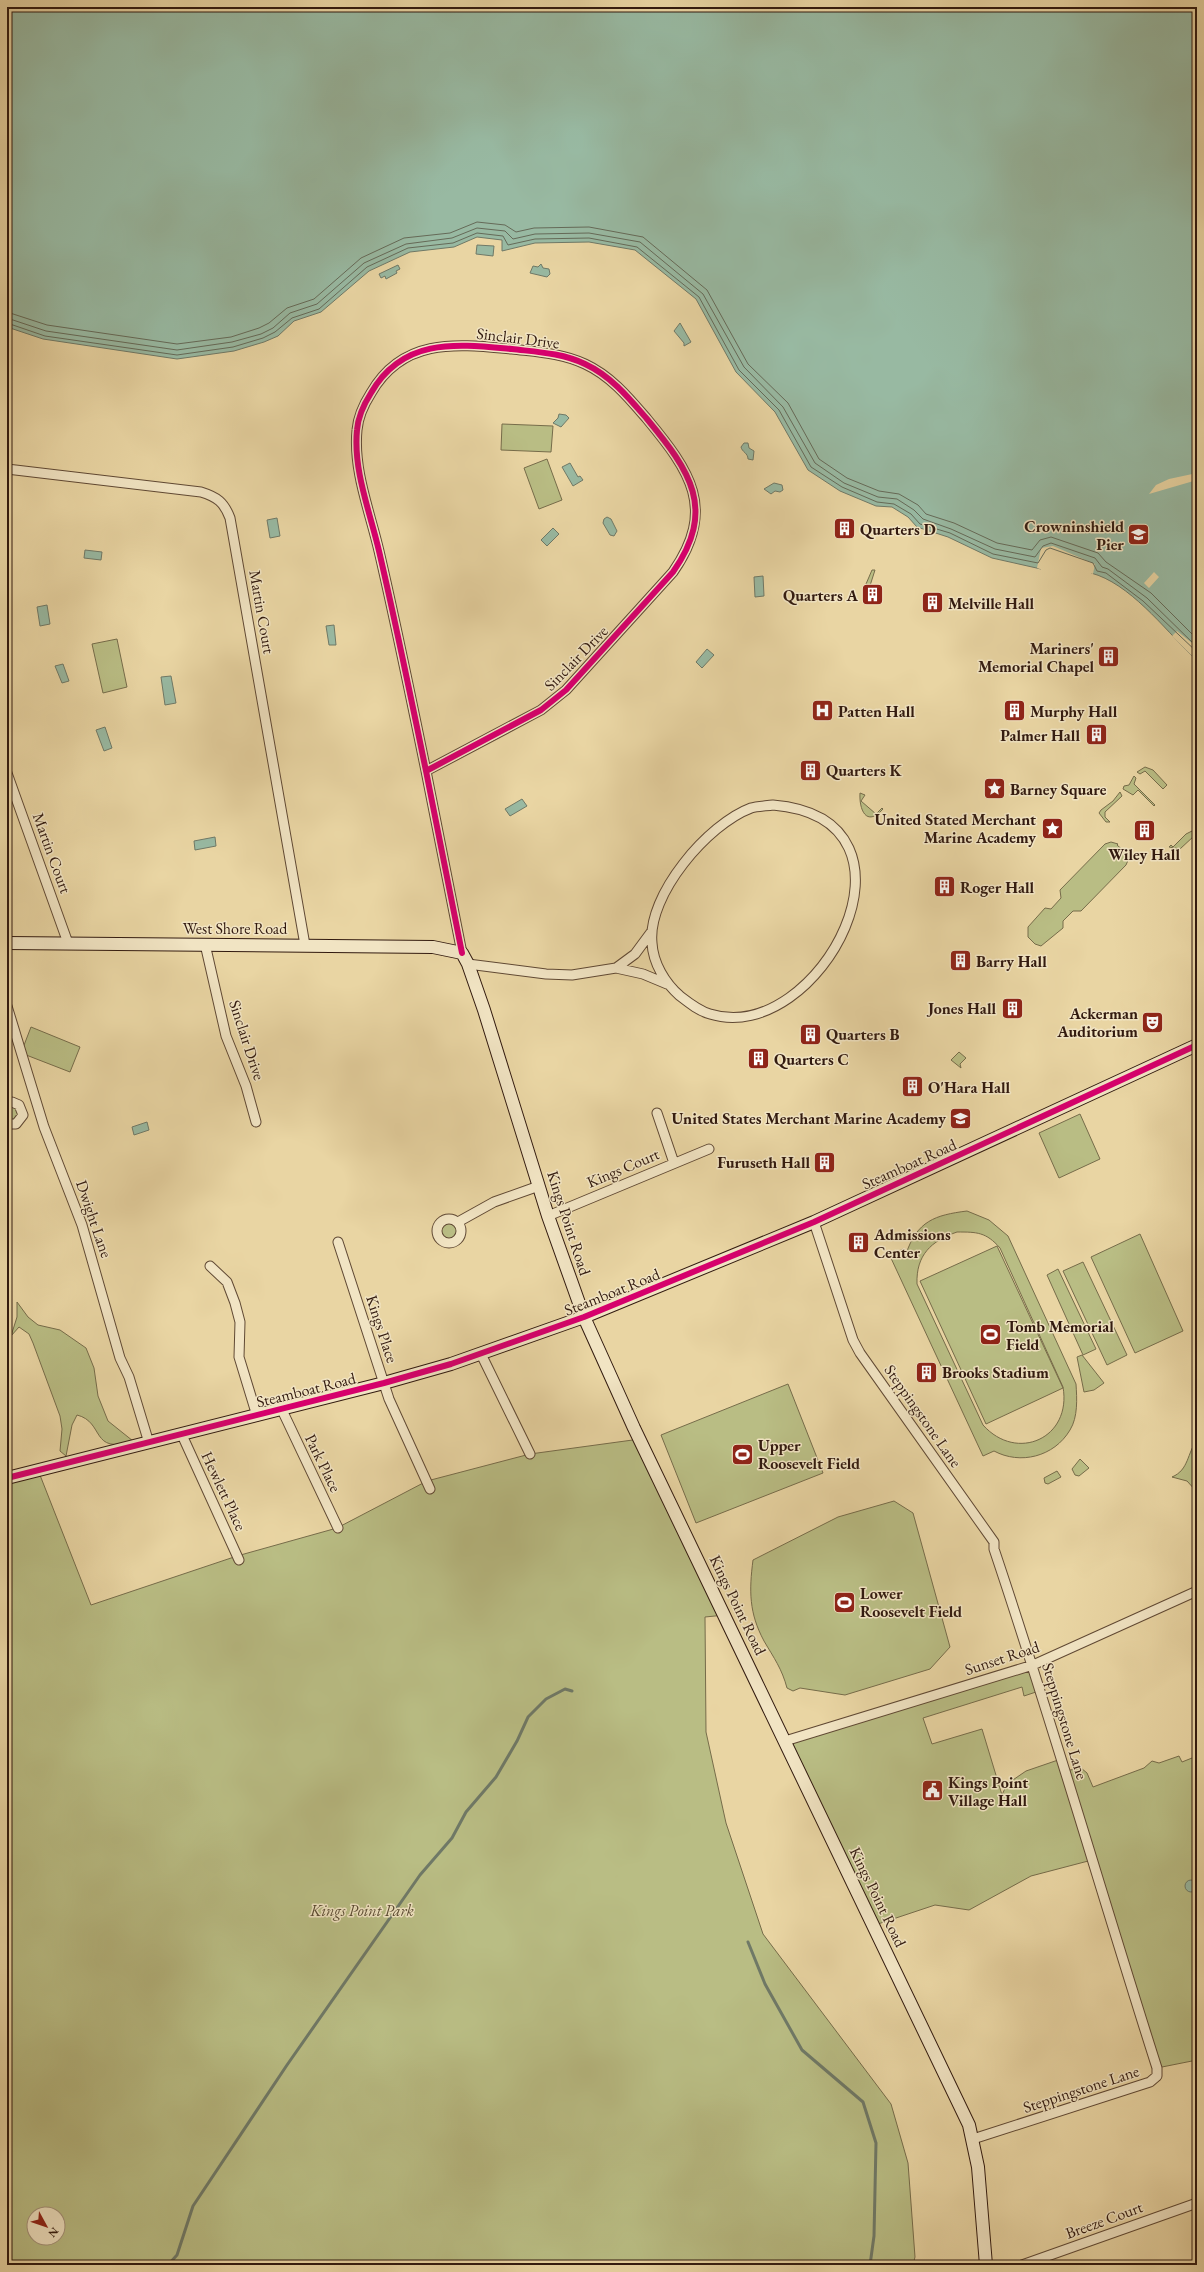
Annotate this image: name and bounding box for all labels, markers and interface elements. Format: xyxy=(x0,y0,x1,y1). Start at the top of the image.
street label: Sinclair Drive xyxy=(475,323,561,353)
building icon: Quarters D xyxy=(832,516,858,542)
place label: Crowninshield Pier xyxy=(1024,516,1124,555)
place label: Quarters D xyxy=(860,519,936,540)
school or university icon: Crowninshield Pier xyxy=(1126,522,1152,548)
street label: Martin Court xyxy=(244,569,280,655)
building icon: Quarters A xyxy=(860,582,886,608)
place label: Quarters A xyxy=(783,585,858,606)
building icon: Melville Hall xyxy=(920,590,946,616)
place label: Melville Hall xyxy=(948,593,1034,614)
street label: Sinclair Drive xyxy=(540,621,612,695)
place label: Mariners' Memorial Chapel xyxy=(978,638,1094,677)
building icon: Mariners' Memorial Chapel xyxy=(1096,644,1122,670)
hospital icon: Patten Hall xyxy=(809,698,835,724)
building icon: Murphy Hall xyxy=(1002,698,1028,724)
place label: Patten Hall xyxy=(838,701,915,722)
place label: Murphy Hall xyxy=(1030,701,1118,722)
building icon: Palmer Hall xyxy=(1083,722,1109,748)
place label: Palmer Hall xyxy=(1000,725,1080,746)
building icon: Quarters K xyxy=(798,757,824,783)
place label: Quarters K xyxy=(826,760,902,781)
place icon: Barney Square xyxy=(982,776,1008,802)
place label: Barney Square xyxy=(1010,779,1107,800)
place label: United Stated Merchant Marine Academy xyxy=(874,809,1036,848)
street label: Martin Court xyxy=(28,810,76,896)
place icon: United Stated Merchant Marine Academy xyxy=(1039,815,1065,841)
building icon: Wiley Hall xyxy=(1131,818,1157,844)
place label: Wiley Hall xyxy=(1108,844,1180,865)
building icon: Roger Hall xyxy=(932,874,958,900)
place label: Roger Hall xyxy=(960,877,1035,898)
street label: West Shore Road xyxy=(183,918,288,939)
building icon: Barry Hall xyxy=(948,948,974,974)
place label: Barry Hall xyxy=(976,951,1047,972)
building icon: Jones Hall xyxy=(999,995,1025,1021)
street label: Sinclair Drive xyxy=(224,997,270,1083)
place label: Jones Hall xyxy=(926,998,996,1019)
place label: Ackerman Auditorium xyxy=(1056,1003,1138,1042)
theatre icon: Ackerman Auditorium xyxy=(1140,1009,1166,1035)
building icon: Quarters B xyxy=(797,1021,823,1047)
place label: Quarters B xyxy=(826,1024,899,1045)
building icon: Quarters C xyxy=(745,1046,771,1072)
place label: Quarters C xyxy=(774,1049,849,1070)
building icon: O'Hara Hall xyxy=(899,1074,925,1100)
place label: O'Hara Hall xyxy=(928,1077,1011,1098)
school or university icon: United States Merchant Marine Academy xyxy=(948,1105,974,1131)
place label: United States Merchant Marine Academy xyxy=(671,1108,946,1129)
street label: Steamboat Road xyxy=(858,1133,960,1194)
street label: Kings Court xyxy=(584,1143,662,1193)
building icon: Furuseth Hall xyxy=(812,1149,838,1175)
place label: Furuseth Hall xyxy=(717,1152,810,1173)
street label: Kings Point Road xyxy=(542,1168,596,1279)
street label: Dwight Lane xyxy=(71,1177,117,1261)
place label: Admissions Center xyxy=(873,1224,951,1263)
building icon: Admissions Center xyxy=(846,1230,872,1256)
street label: Steamboat Road xyxy=(561,1263,664,1321)
street label: Kings Place xyxy=(361,1292,403,1366)
place label: Tomb Memorial Field xyxy=(1006,1316,1114,1355)
sports icon: Tomb Memorial Field xyxy=(978,1322,1004,1348)
building icon: Brooks Stadium xyxy=(914,1359,940,1385)
street label: Steppingstone Lane xyxy=(880,1360,966,1472)
place label: Brooks Stadium xyxy=(942,1362,1049,1383)
street label: Steamboat Road xyxy=(254,1367,359,1412)
street label: Park Place xyxy=(300,1431,346,1495)
place label: Upper Roosevelt Field xyxy=(758,1435,860,1474)
sports icon: Upper Roosevelt Field xyxy=(729,1441,755,1467)
street label: Hewlett Place xyxy=(197,1448,251,1534)
street label: Kings Point Road xyxy=(705,1552,772,1659)
place label: Lower Roosevelt Field xyxy=(860,1583,962,1622)
sports icon: Lower Roosevelt Field xyxy=(831,1589,857,1615)
street label: Sunset Road xyxy=(962,1636,1043,1680)
street label: Steppingstone Lane xyxy=(1037,1660,1093,1782)
place label: Kings Point Village Hall xyxy=(948,1772,1028,1811)
public building icon: Kings Point Village Hall xyxy=(919,1778,945,1804)
street label: Kings Point Road xyxy=(845,1844,912,1951)
park label: Kings Point Park xyxy=(309,1900,414,1921)
street label: Steppingstone Lane xyxy=(1020,2060,1142,2118)
street label: Breeze Court xyxy=(1063,2196,1145,2244)
north arrow xyxy=(26,2206,66,2246)
text: N xyxy=(45,2225,62,2240)

